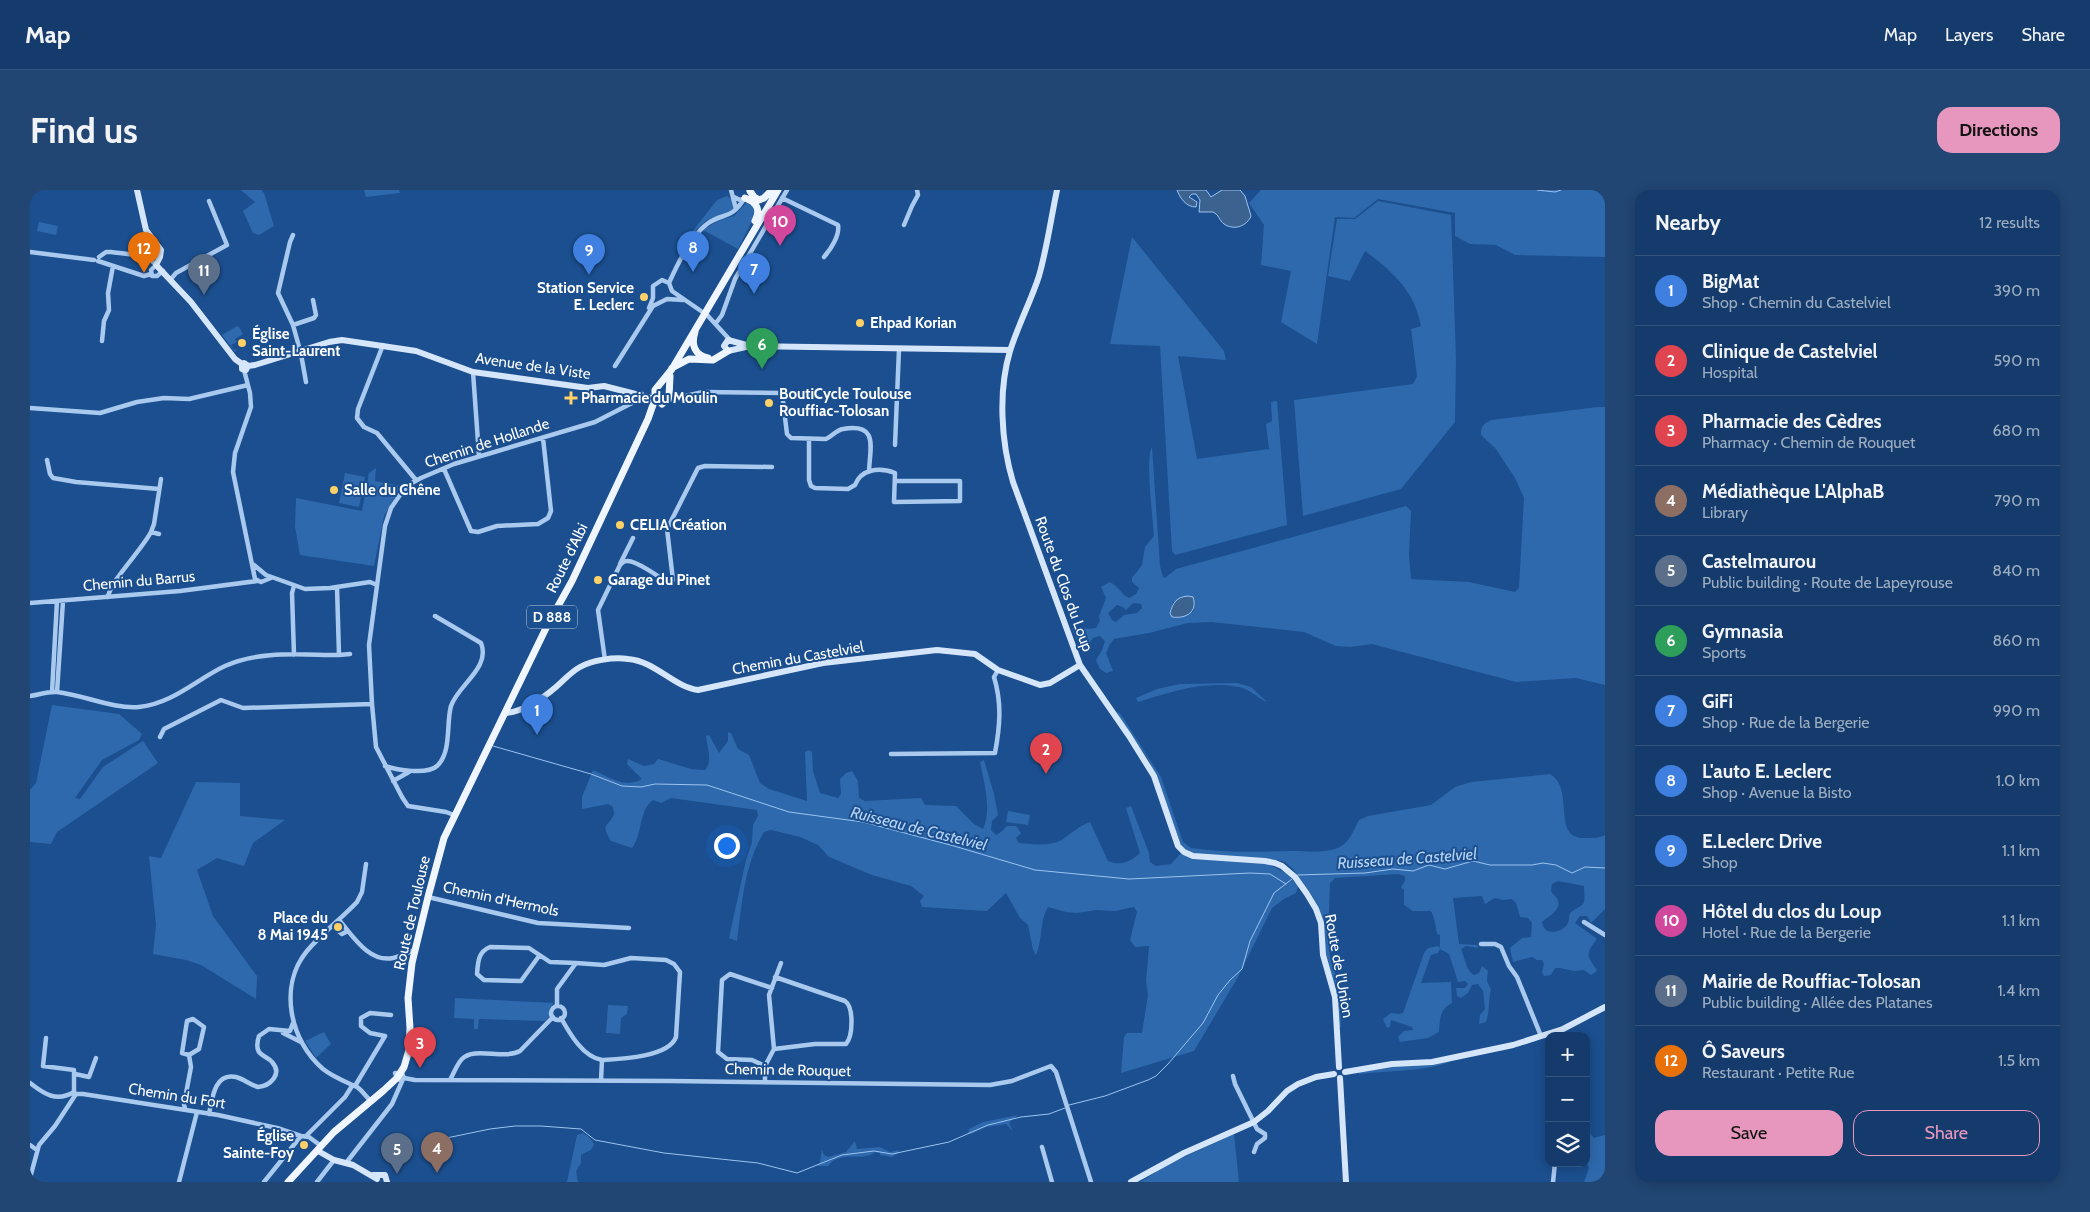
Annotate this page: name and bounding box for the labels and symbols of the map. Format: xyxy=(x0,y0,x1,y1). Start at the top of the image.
pin: 10 xyxy=(764,205,796,246)
pin: 8 xyxy=(677,231,709,272)
pin: 12 xyxy=(128,232,160,273)
pin: 9 xyxy=(573,234,605,275)
pin: 7 xyxy=(738,253,770,294)
pin: 11 xyxy=(188,254,220,295)
place label: Station Service E. Leclerc xyxy=(537,279,634,314)
marker: Station Service E. Leclerc xyxy=(638,291,650,303)
place label: Ehpad Korian xyxy=(870,314,957,332)
marker: Ehpad Korian xyxy=(854,317,866,329)
place label: Église Saint-Laurent xyxy=(252,324,340,360)
pin: 6 xyxy=(746,328,778,369)
marker: Église Saint-Laurent xyxy=(236,337,248,349)
street label: Avenue de la Viste xyxy=(474,349,592,383)
place label: BoutiCycle Toulouse Rouffiac-Tolosan xyxy=(779,385,912,420)
place label: Pharmacie du Moulin xyxy=(581,389,718,407)
marker: Pharmacie du Moulin xyxy=(565,392,577,404)
marker: BoutiCycle Toulouse Rouffiac-Tolosan xyxy=(763,397,775,409)
street label: Chemin de Hollande xyxy=(422,414,552,472)
place label: Salle du Chêne xyxy=(344,481,441,499)
marker: Salle du Chêne xyxy=(328,484,340,496)
street label: Route du Clos du Loup xyxy=(1031,514,1097,654)
place label: CELIA Création xyxy=(630,516,727,534)
marker: CELIA Création xyxy=(614,519,626,531)
street label: Route d'Albi xyxy=(542,520,592,596)
street label: Chemin du Barrus xyxy=(82,567,196,595)
place label: Garage du Pinet xyxy=(608,571,710,589)
marker: Garage du Pinet xyxy=(592,574,604,586)
road number: D 888 xyxy=(527,606,577,628)
street label: Chemin du Castelviel xyxy=(731,637,866,678)
pin: 1 xyxy=(521,694,553,735)
pin: 2 xyxy=(1030,733,1062,774)
water label: Ruisseau de Castelviel xyxy=(849,802,989,855)
your location xyxy=(714,833,740,859)
water label: Ruisseau de Castelviel xyxy=(1337,844,1478,873)
street label: Route de Toulouse xyxy=(390,854,434,972)
street label: Chemin d'Hermols xyxy=(441,878,561,920)
place label: Place du 8 Mai 1945 xyxy=(257,909,328,944)
street label: Route de l'Union xyxy=(1321,913,1357,1019)
marker: Place du 8 Mai 1945 xyxy=(332,921,344,933)
pin: 3 xyxy=(404,1027,436,1068)
street label: Chemin de Rouquet xyxy=(725,1060,851,1080)
street label: Chemin du Fort xyxy=(127,1079,227,1113)
place label: Église Sainte-Foy xyxy=(223,1126,295,1162)
pin: 4 xyxy=(421,1132,453,1173)
pin: 5 xyxy=(381,1133,413,1174)
marker: Église Sainte-Foy xyxy=(298,1139,310,1151)

